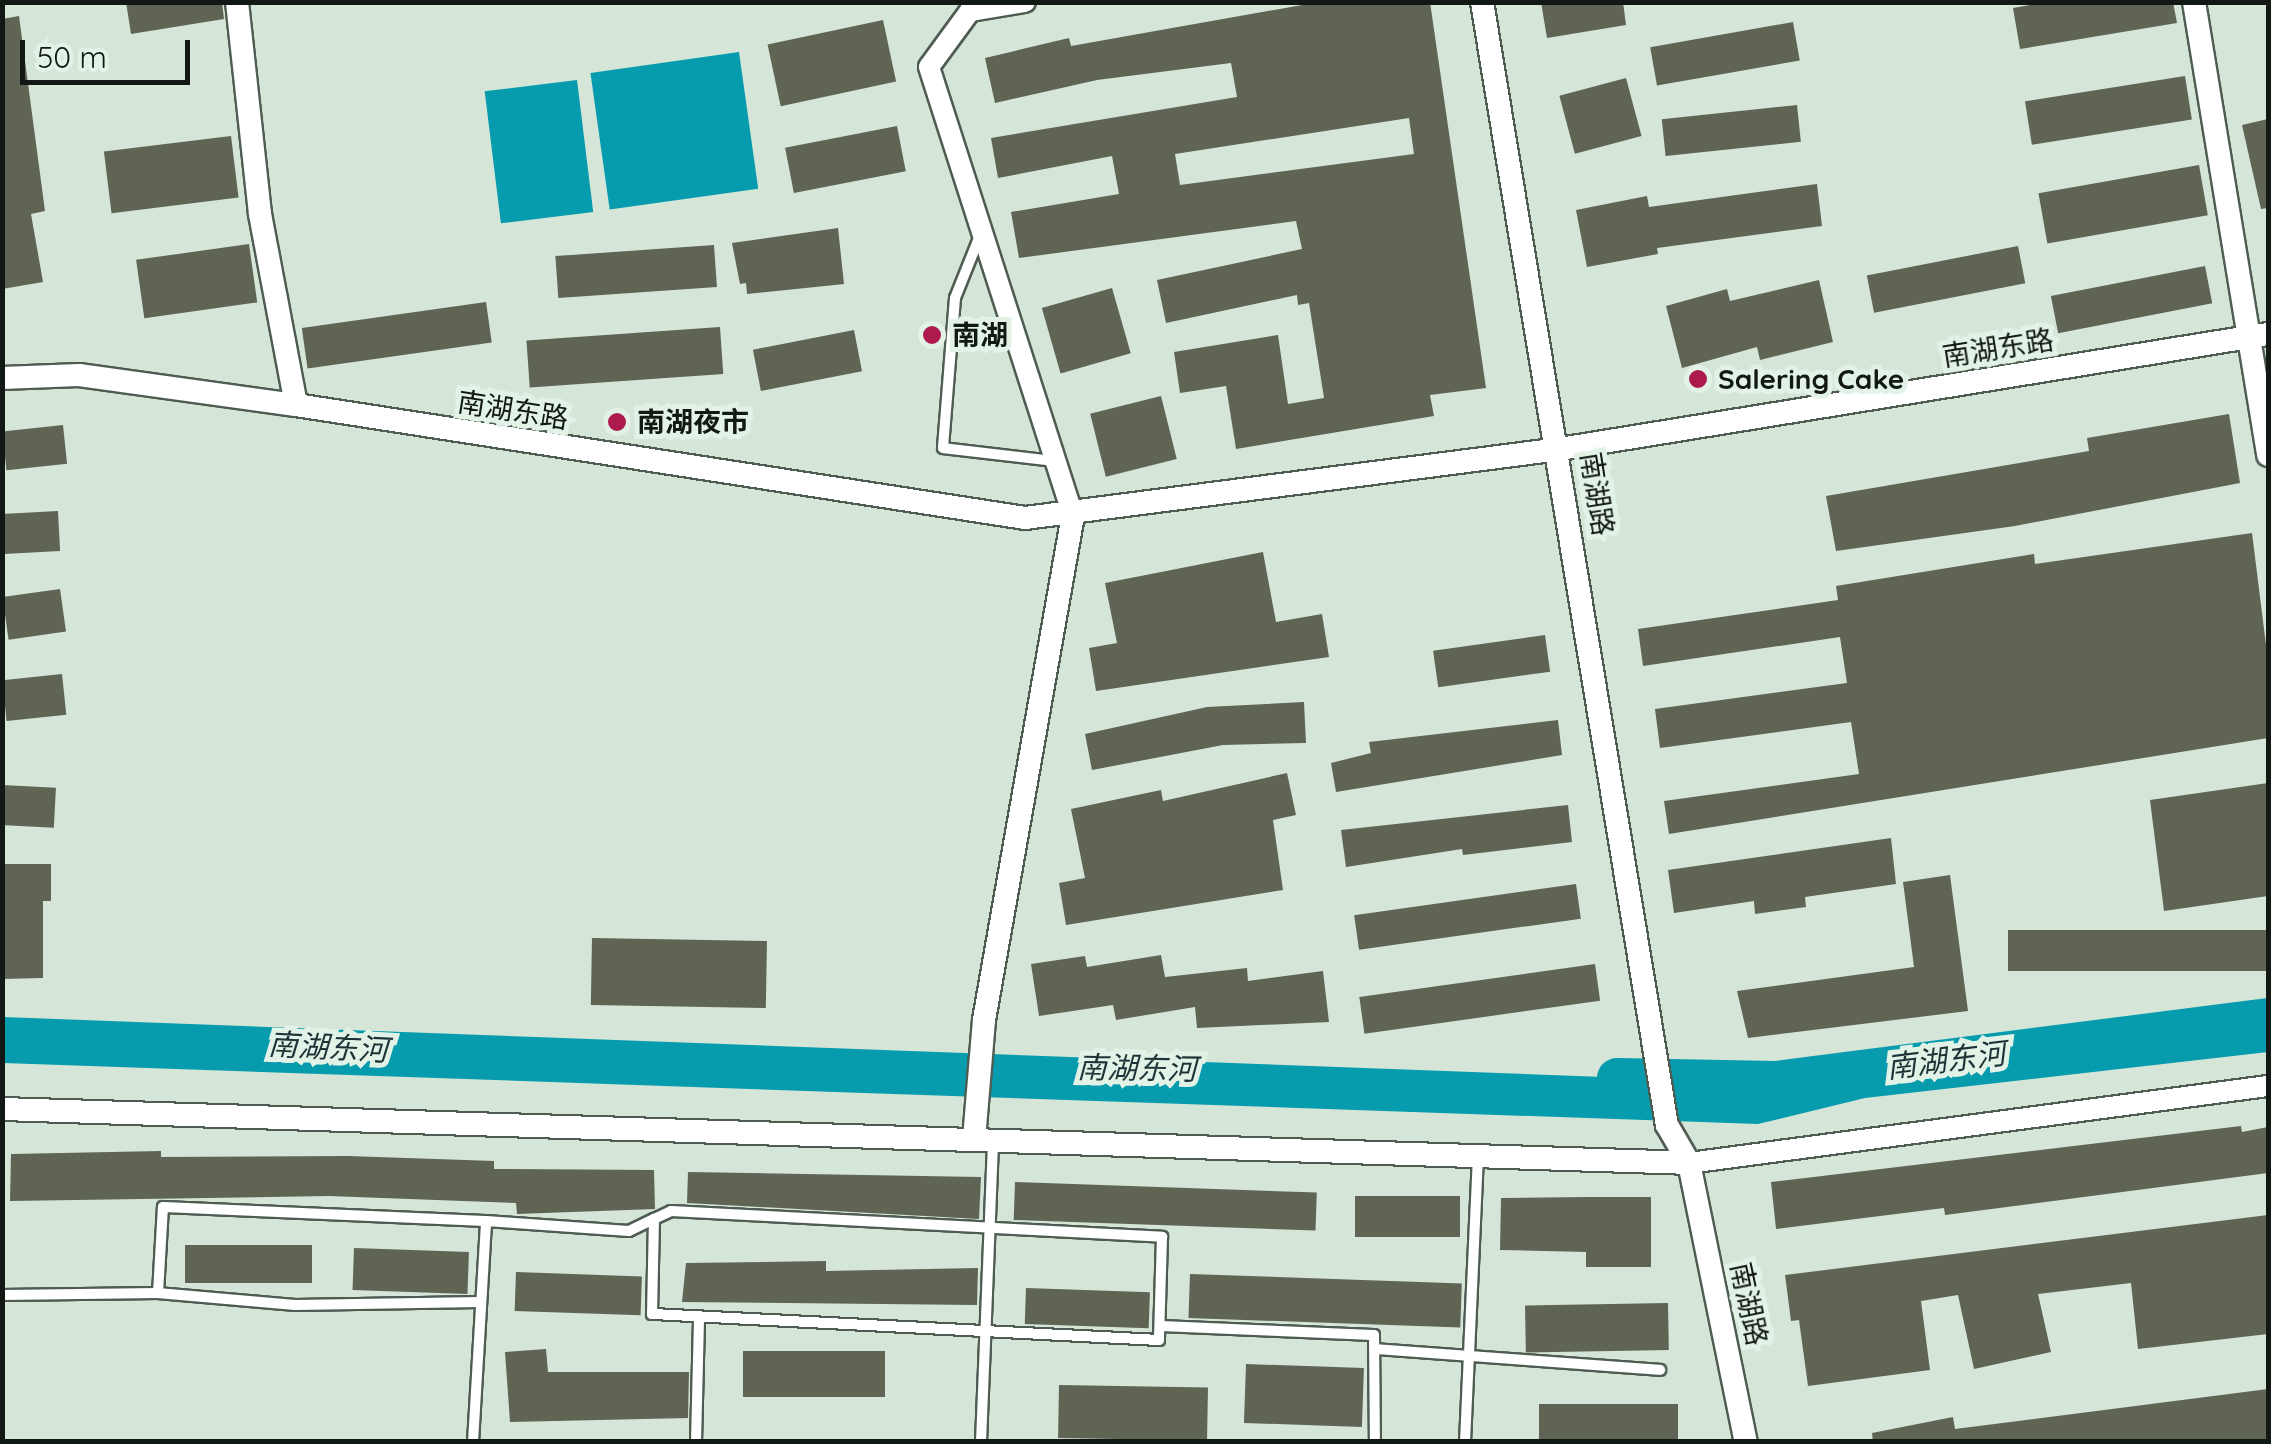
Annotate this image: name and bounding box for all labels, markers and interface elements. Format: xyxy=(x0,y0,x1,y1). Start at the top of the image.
scale bar xyxy=(25,20,195,82)
text: 50 m xyxy=(37,38,107,76)
place label: 南湖 xyxy=(952,318,1008,352)
street label: 南湖东路 xyxy=(1940,323,2056,373)
marker: 南湖 xyxy=(921,324,943,346)
place label: Salering Cake xyxy=(1718,362,1904,396)
marker: Salering Cake xyxy=(1687,368,1709,390)
street label: 南湖东路 xyxy=(455,385,571,435)
place label: 南湖夜市 xyxy=(637,405,749,439)
marker: 南湖夜市 xyxy=(606,411,628,433)
street label: 南湖路 xyxy=(1574,450,1620,538)
water label: 南湖东河 xyxy=(267,1026,389,1068)
water label: 南湖东河 xyxy=(1884,1035,2008,1085)
water label: 南湖东河 xyxy=(1077,1049,1197,1087)
street label: 南湖路 xyxy=(1724,1259,1774,1349)

